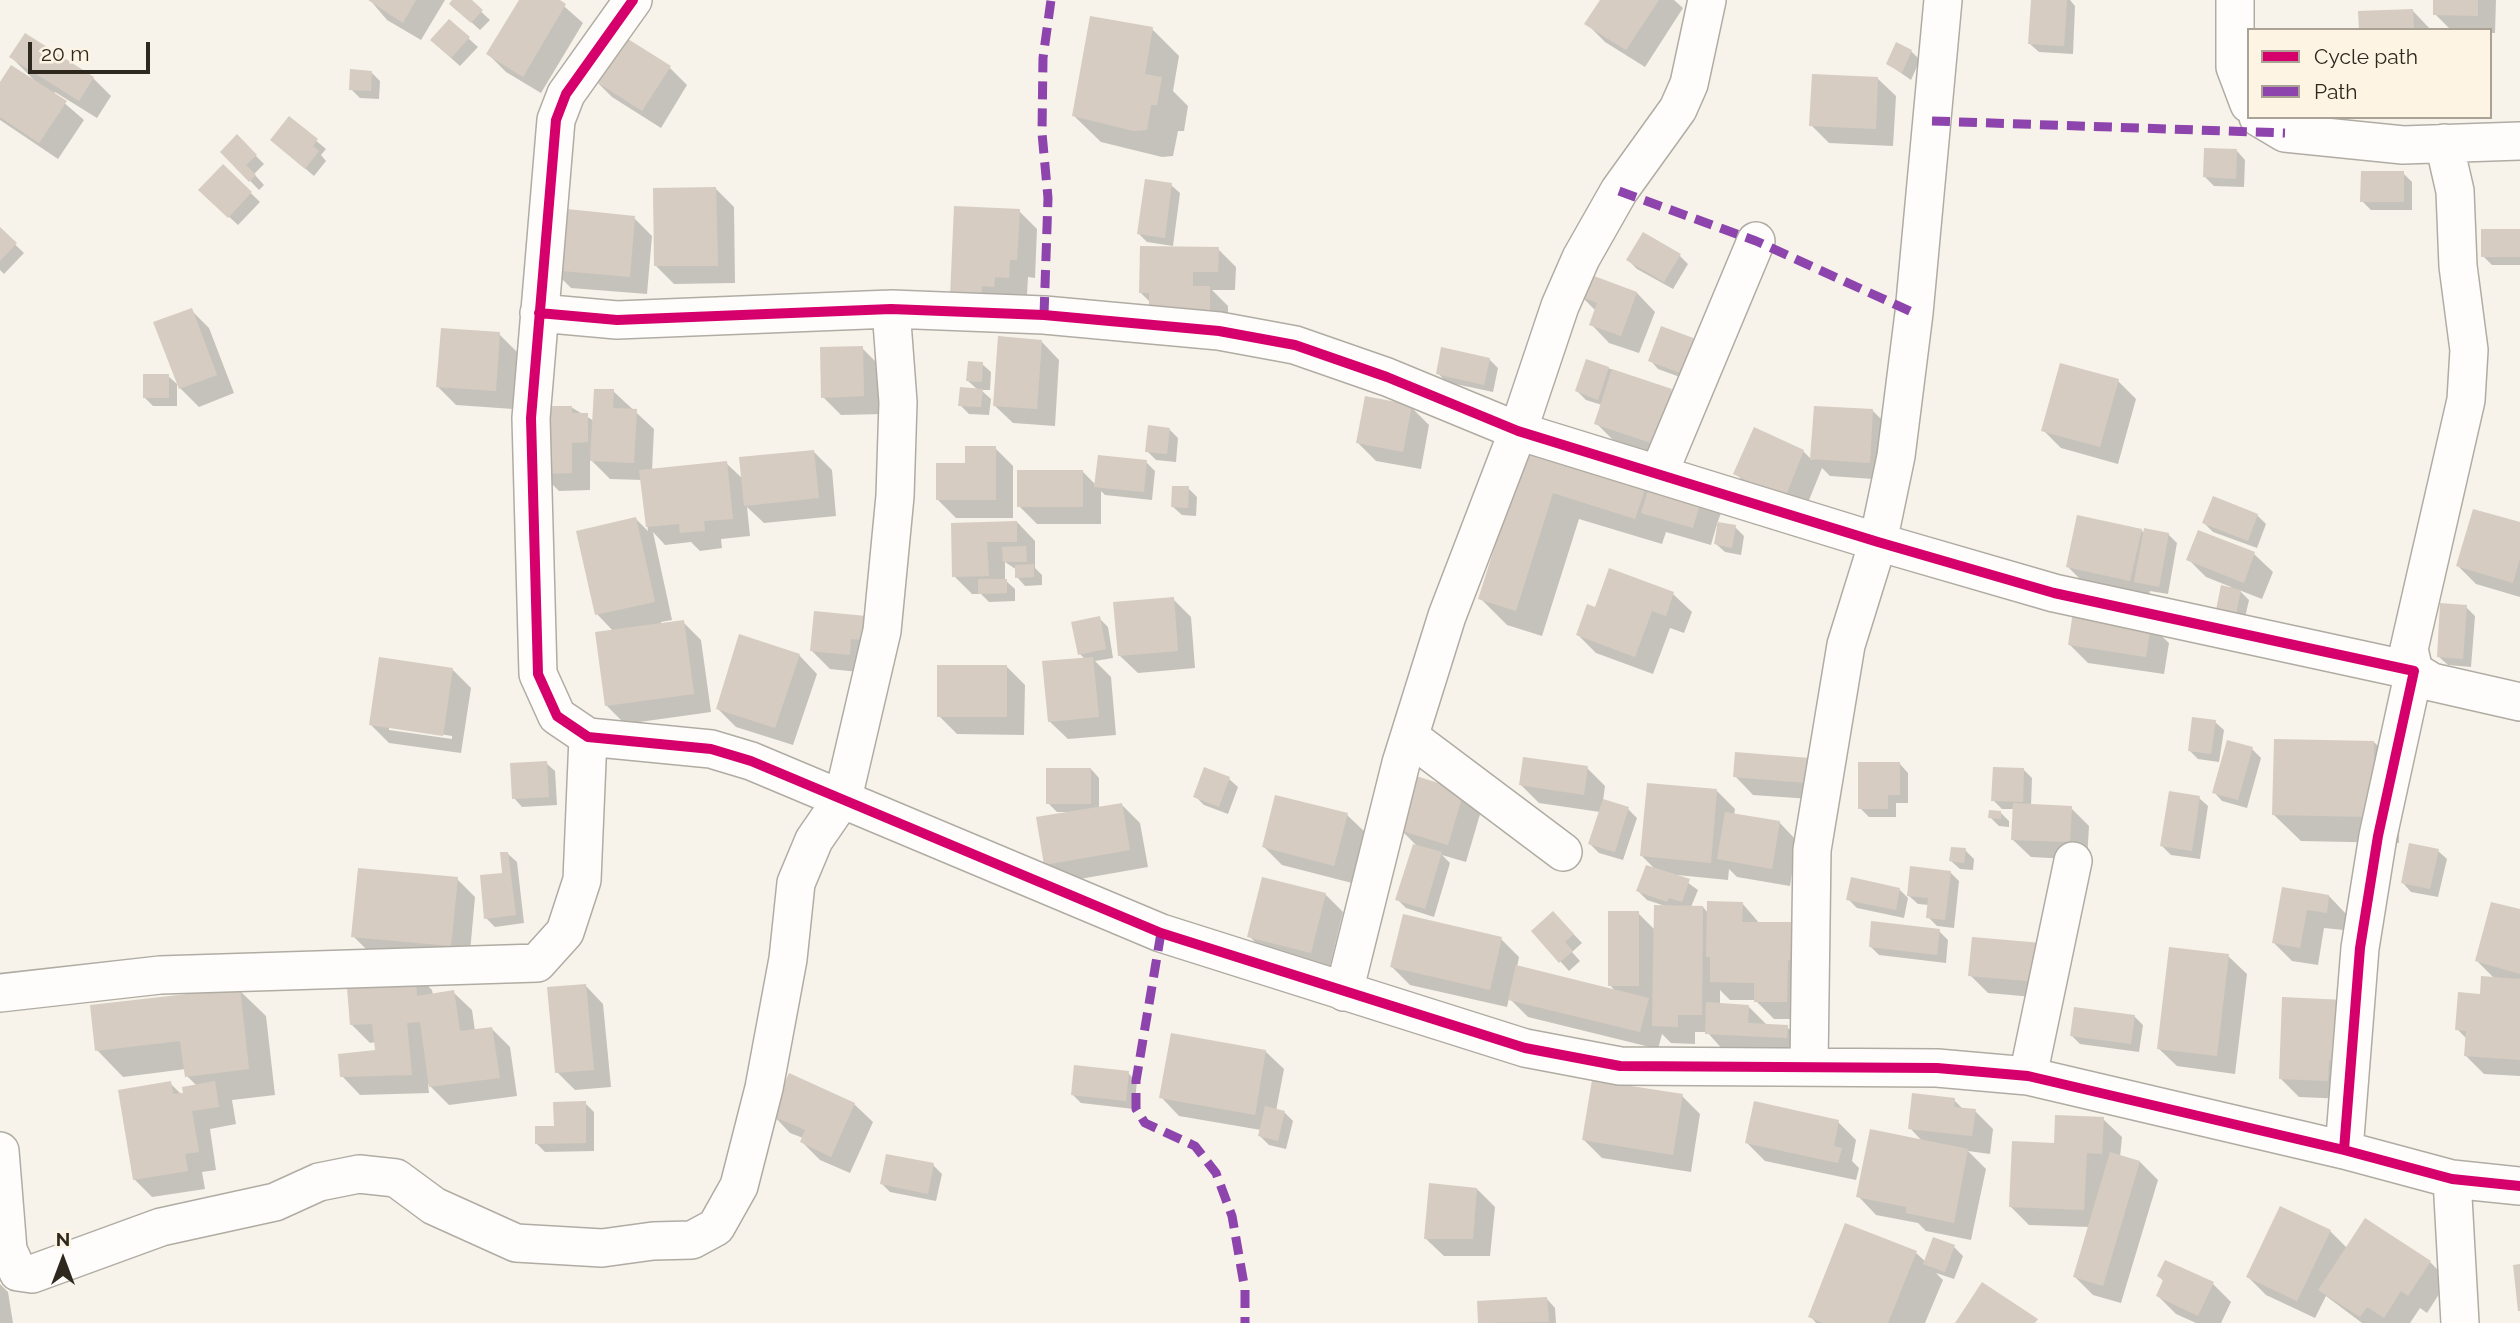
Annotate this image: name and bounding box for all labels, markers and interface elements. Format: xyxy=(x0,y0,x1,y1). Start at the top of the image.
scale bar xyxy=(32,28,154,72)
legend xyxy=(2247,28,2492,119)
text: 20 m xyxy=(41,41,89,66)
text: Cycle path xyxy=(2314,44,2418,69)
text: Path xyxy=(2314,79,2358,104)
north arrow xyxy=(28,1225,98,1295)
text: N xyxy=(56,1228,70,1250)

